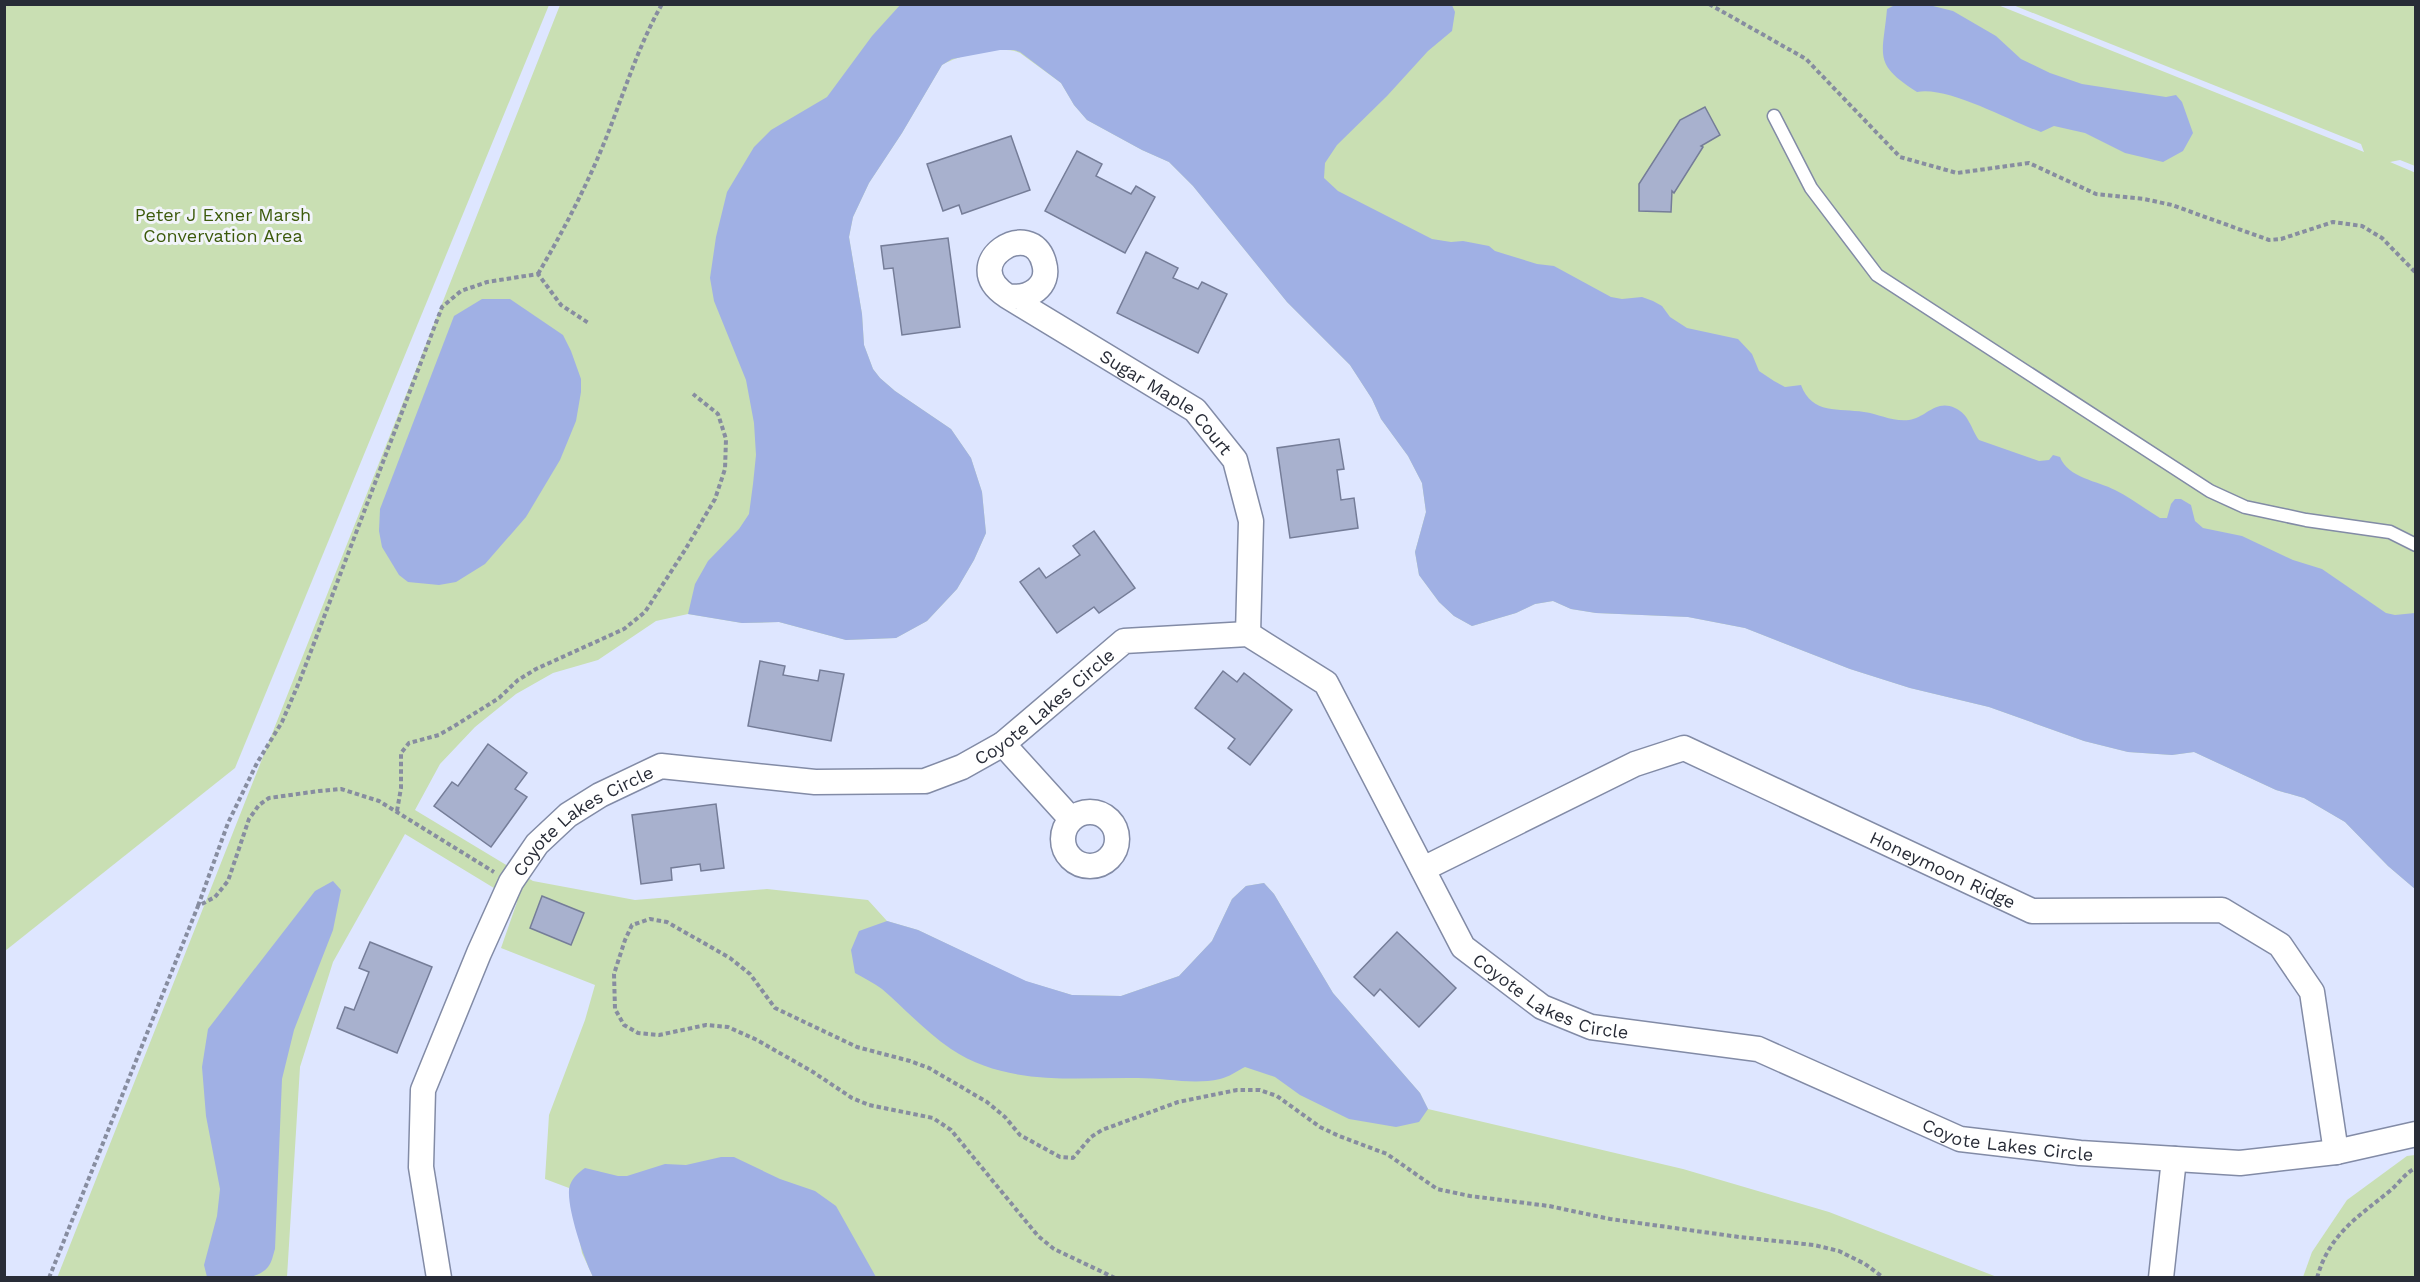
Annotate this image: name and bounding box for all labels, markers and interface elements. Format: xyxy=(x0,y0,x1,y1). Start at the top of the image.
park label: Peter J Exner Marsh Convervation Area xyxy=(135,204,311,246)
street label: Sugar Maple Court xyxy=(1096,344,1237,459)
street label: Coyote Lakes Circle xyxy=(970,644,1118,769)
street label: Coyote Lakes Circle xyxy=(508,761,656,880)
street label: Honeymoon Ridge xyxy=(1867,826,2019,912)
street label: Coyote Lakes Circle xyxy=(1469,948,1630,1042)
street label: Coyote Lakes Circle xyxy=(1919,1113,2094,1164)

